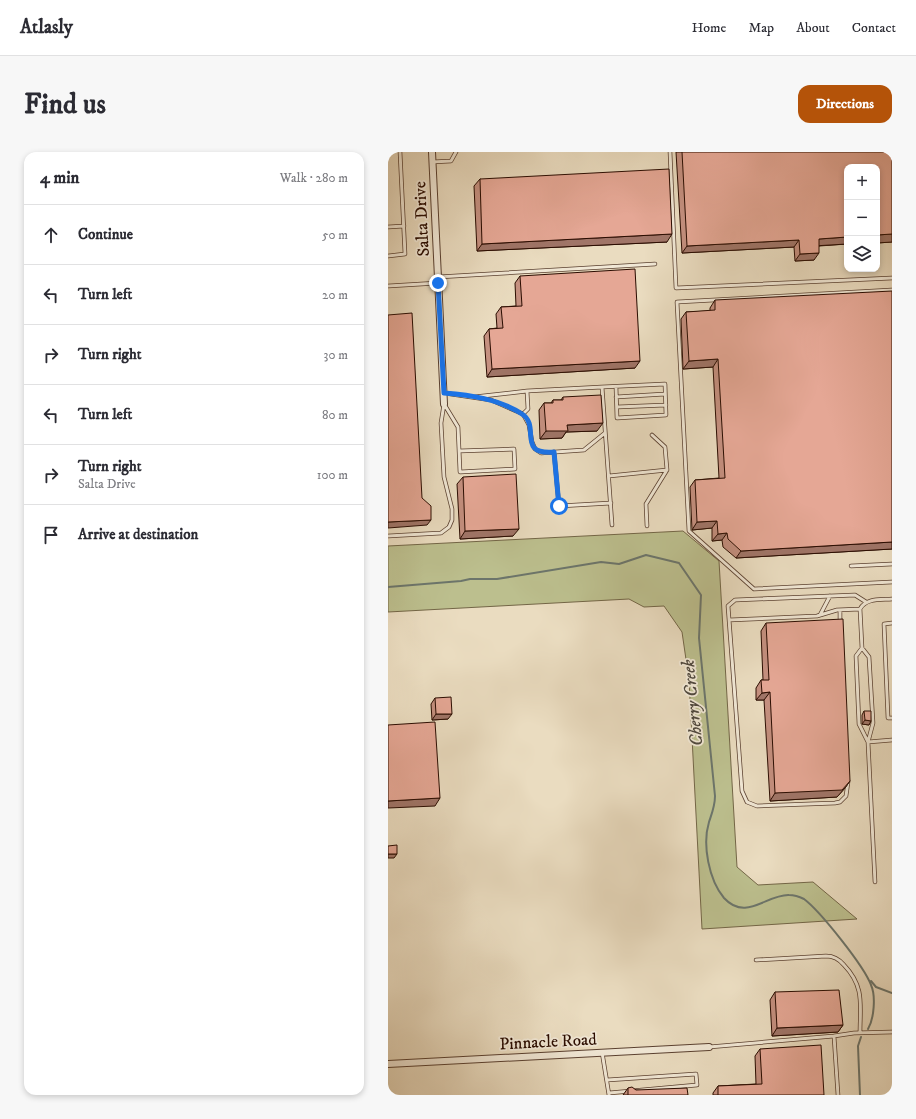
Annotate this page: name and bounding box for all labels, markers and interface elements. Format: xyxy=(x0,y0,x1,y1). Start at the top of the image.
text: Atlasly xyxy=(20,16,73,39)
text: Home xyxy=(692,19,726,37)
text: Map xyxy=(748,19,774,37)
text: About xyxy=(796,19,830,37)
text: Contact xyxy=(852,19,896,37)
button: Directions xyxy=(798,85,892,123)
text: Find us xyxy=(24,87,106,122)
map controls xyxy=(844,164,880,272)
button: + xyxy=(844,164,880,200)
text: 4 min xyxy=(40,167,79,189)
text: Walk · 280 m xyxy=(280,170,348,186)
street label: Salta Drive xyxy=(409,181,435,257)
button: − xyxy=(844,200,880,236)
icon: ahead xyxy=(40,224,62,246)
text: Continue xyxy=(78,225,133,244)
text: 50 m xyxy=(322,227,348,243)
button: layers xyxy=(844,236,880,272)
route end xyxy=(429,274,447,292)
icon: left xyxy=(40,284,62,306)
text: Turn left xyxy=(78,285,132,304)
text: 20 m xyxy=(322,287,348,303)
icon: right xyxy=(40,344,62,366)
text: Turn right xyxy=(78,345,141,364)
text: 30 m xyxy=(324,347,348,363)
icon: left xyxy=(40,404,62,426)
text: Turn left xyxy=(78,405,132,424)
text: 80 m xyxy=(322,407,348,423)
text: Turn right xyxy=(78,457,141,476)
icon: right xyxy=(40,464,62,486)
text: 100 m xyxy=(317,467,348,483)
text: Salta Drive xyxy=(78,476,136,492)
route start xyxy=(550,497,568,515)
icon: arrive xyxy=(40,524,62,546)
text: Arrive at destination xyxy=(78,525,198,544)
water label: Cherry Creek xyxy=(677,658,708,747)
street label: Pinnacle Road xyxy=(499,1028,598,1056)

